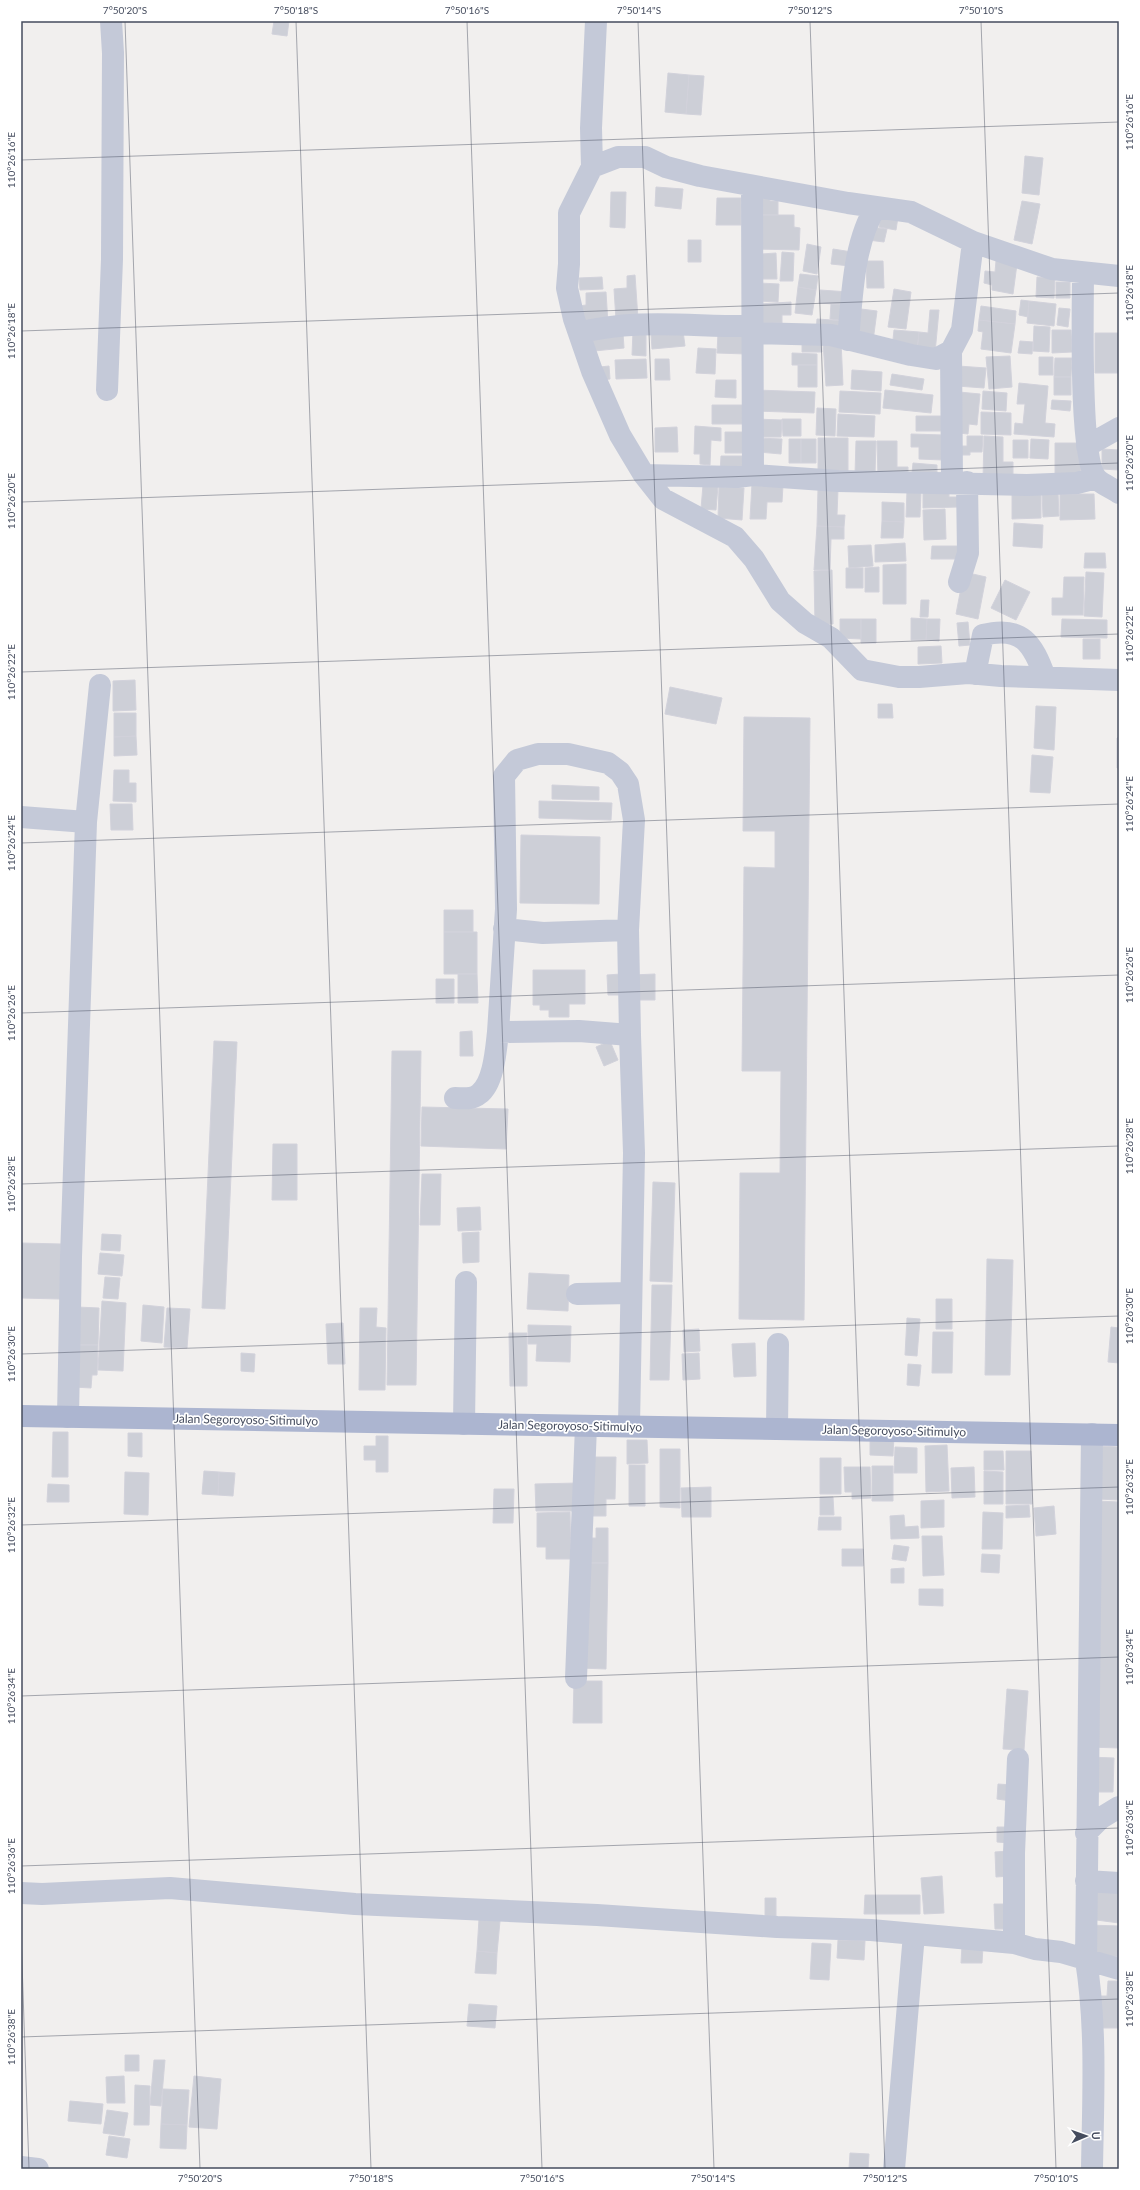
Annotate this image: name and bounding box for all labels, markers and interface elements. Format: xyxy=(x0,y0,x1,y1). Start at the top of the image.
text: 7°50'20"S xyxy=(103,4,147,16)
text: 7°50'18"S xyxy=(274,4,318,16)
text: 7°50'16"S xyxy=(445,4,489,16)
text: 7°50'14"S xyxy=(617,4,661,16)
text: 7°50'12"S xyxy=(788,4,832,16)
text: 7°50'10"S xyxy=(959,4,1003,16)
text: 110°26'16"E xyxy=(1123,94,1135,150)
text: 110°26'16"E xyxy=(5,132,17,188)
text: 110°26'18"E xyxy=(1123,265,1135,321)
text: 110°26'18"E xyxy=(5,303,17,359)
text: 110°26'20"E xyxy=(1123,435,1135,491)
text: 110°26'20"E xyxy=(5,473,17,529)
text: 110°26'22"E xyxy=(1123,606,1135,662)
text: 110°26'22"E xyxy=(5,644,17,700)
text: 110°26'24"E xyxy=(1123,776,1135,832)
text: 110°26'24"E xyxy=(5,815,17,871)
text: 110°26'26"E xyxy=(1123,947,1135,1003)
text: 110°26'26"E xyxy=(5,985,17,1041)
text: 110°26'28"E xyxy=(1123,1118,1135,1174)
text: 110°26'28"E xyxy=(5,1156,17,1212)
text: 110°26'30"E xyxy=(1123,1288,1135,1344)
text: 110°26'30"E xyxy=(5,1326,17,1382)
street label: Jalan Segoroyoso-Sitimulyo xyxy=(174,1411,318,1428)
street label: Jalan Segoroyoso-Sitimulyo xyxy=(498,1417,642,1434)
street label: Jalan Segoroyoso-Sitimulyo xyxy=(822,1422,966,1439)
text: 110°26'32"E xyxy=(1123,1459,1135,1515)
text: 110°26'32"E xyxy=(5,1497,17,1553)
text: 110°26'34"E xyxy=(1123,1629,1135,1685)
text: 110°26'34"E xyxy=(5,1668,17,1724)
text: 110°26'36"E xyxy=(1123,1800,1135,1856)
text: 110°26'36"E xyxy=(5,1838,17,1894)
text: 110°26'38"E xyxy=(1123,1971,1135,2027)
text: 110°26'38"E xyxy=(5,2009,17,2065)
north arrow xyxy=(1066,2116,1106,2156)
text: U xyxy=(1090,2131,1103,2140)
text: 7°50'20"S xyxy=(178,2172,222,2184)
text: 7°50'18"S xyxy=(349,2172,393,2184)
text: 7°50'16"S xyxy=(520,2172,564,2184)
text: 7°50'14"S xyxy=(691,2172,735,2184)
text: 7°50'12"S xyxy=(863,2172,907,2184)
text: 7°50'10"S xyxy=(1034,2172,1078,2184)

